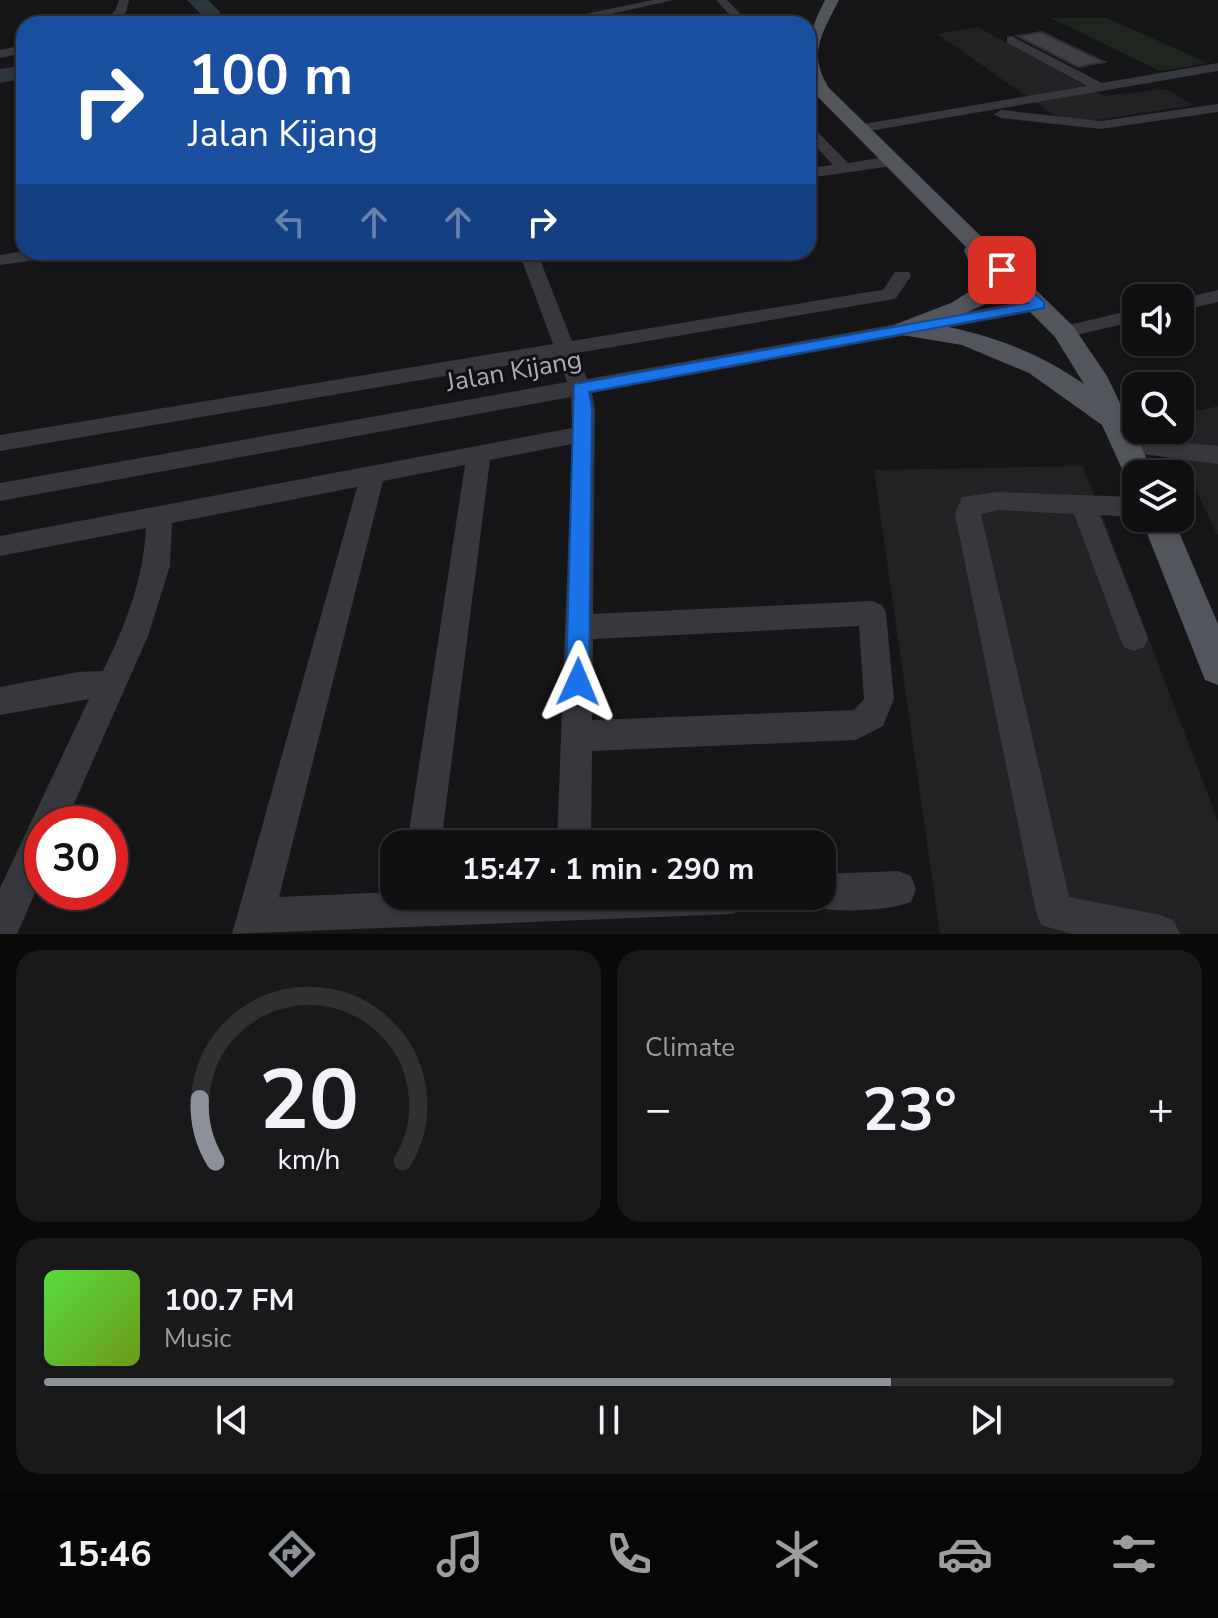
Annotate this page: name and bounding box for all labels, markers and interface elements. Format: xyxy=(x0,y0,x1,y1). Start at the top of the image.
text: 100 m xyxy=(188,37,353,114)
icon: right xyxy=(56,48,160,152)
text: Jalan Kijang xyxy=(188,110,378,159)
icon: left xyxy=(268,200,312,244)
icon: ahead xyxy=(352,200,396,244)
icon: ahead xyxy=(436,200,480,244)
icon: right xyxy=(520,200,564,244)
pin xyxy=(968,236,1036,304)
icon: arrive xyxy=(980,248,1024,292)
map controls xyxy=(1122,284,1194,532)
button: sound xyxy=(1122,284,1194,356)
street label: Jalan Kijang xyxy=(442,342,585,400)
button: search xyxy=(1122,372,1194,444)
button: layers xyxy=(1122,460,1194,532)
position arrow xyxy=(536,640,620,724)
speed limit sign: 30 xyxy=(24,806,128,910)
text: 15:47 · 1 min · 290 m xyxy=(462,849,754,890)
text: Climate xyxy=(645,1030,735,1065)
text: 20 xyxy=(259,1044,358,1157)
text: 23° xyxy=(862,1069,957,1151)
text: − xyxy=(645,1080,671,1140)
text: + xyxy=(1148,1080,1174,1140)
text: km/h xyxy=(277,1140,340,1179)
text: 100.7 FM xyxy=(164,1280,294,1321)
text: Music xyxy=(164,1321,231,1356)
icon: previous xyxy=(210,1398,254,1442)
icon: pause xyxy=(587,1398,631,1442)
icon: next xyxy=(964,1398,1008,1442)
icon: directions xyxy=(264,1526,320,1582)
icon: music xyxy=(432,1526,488,1582)
icon: phone xyxy=(601,1526,657,1582)
icon: climate xyxy=(769,1526,825,1582)
icon: car xyxy=(937,1526,993,1582)
icon: filters xyxy=(1106,1526,1162,1582)
text: 15:46 xyxy=(56,1530,152,1579)

